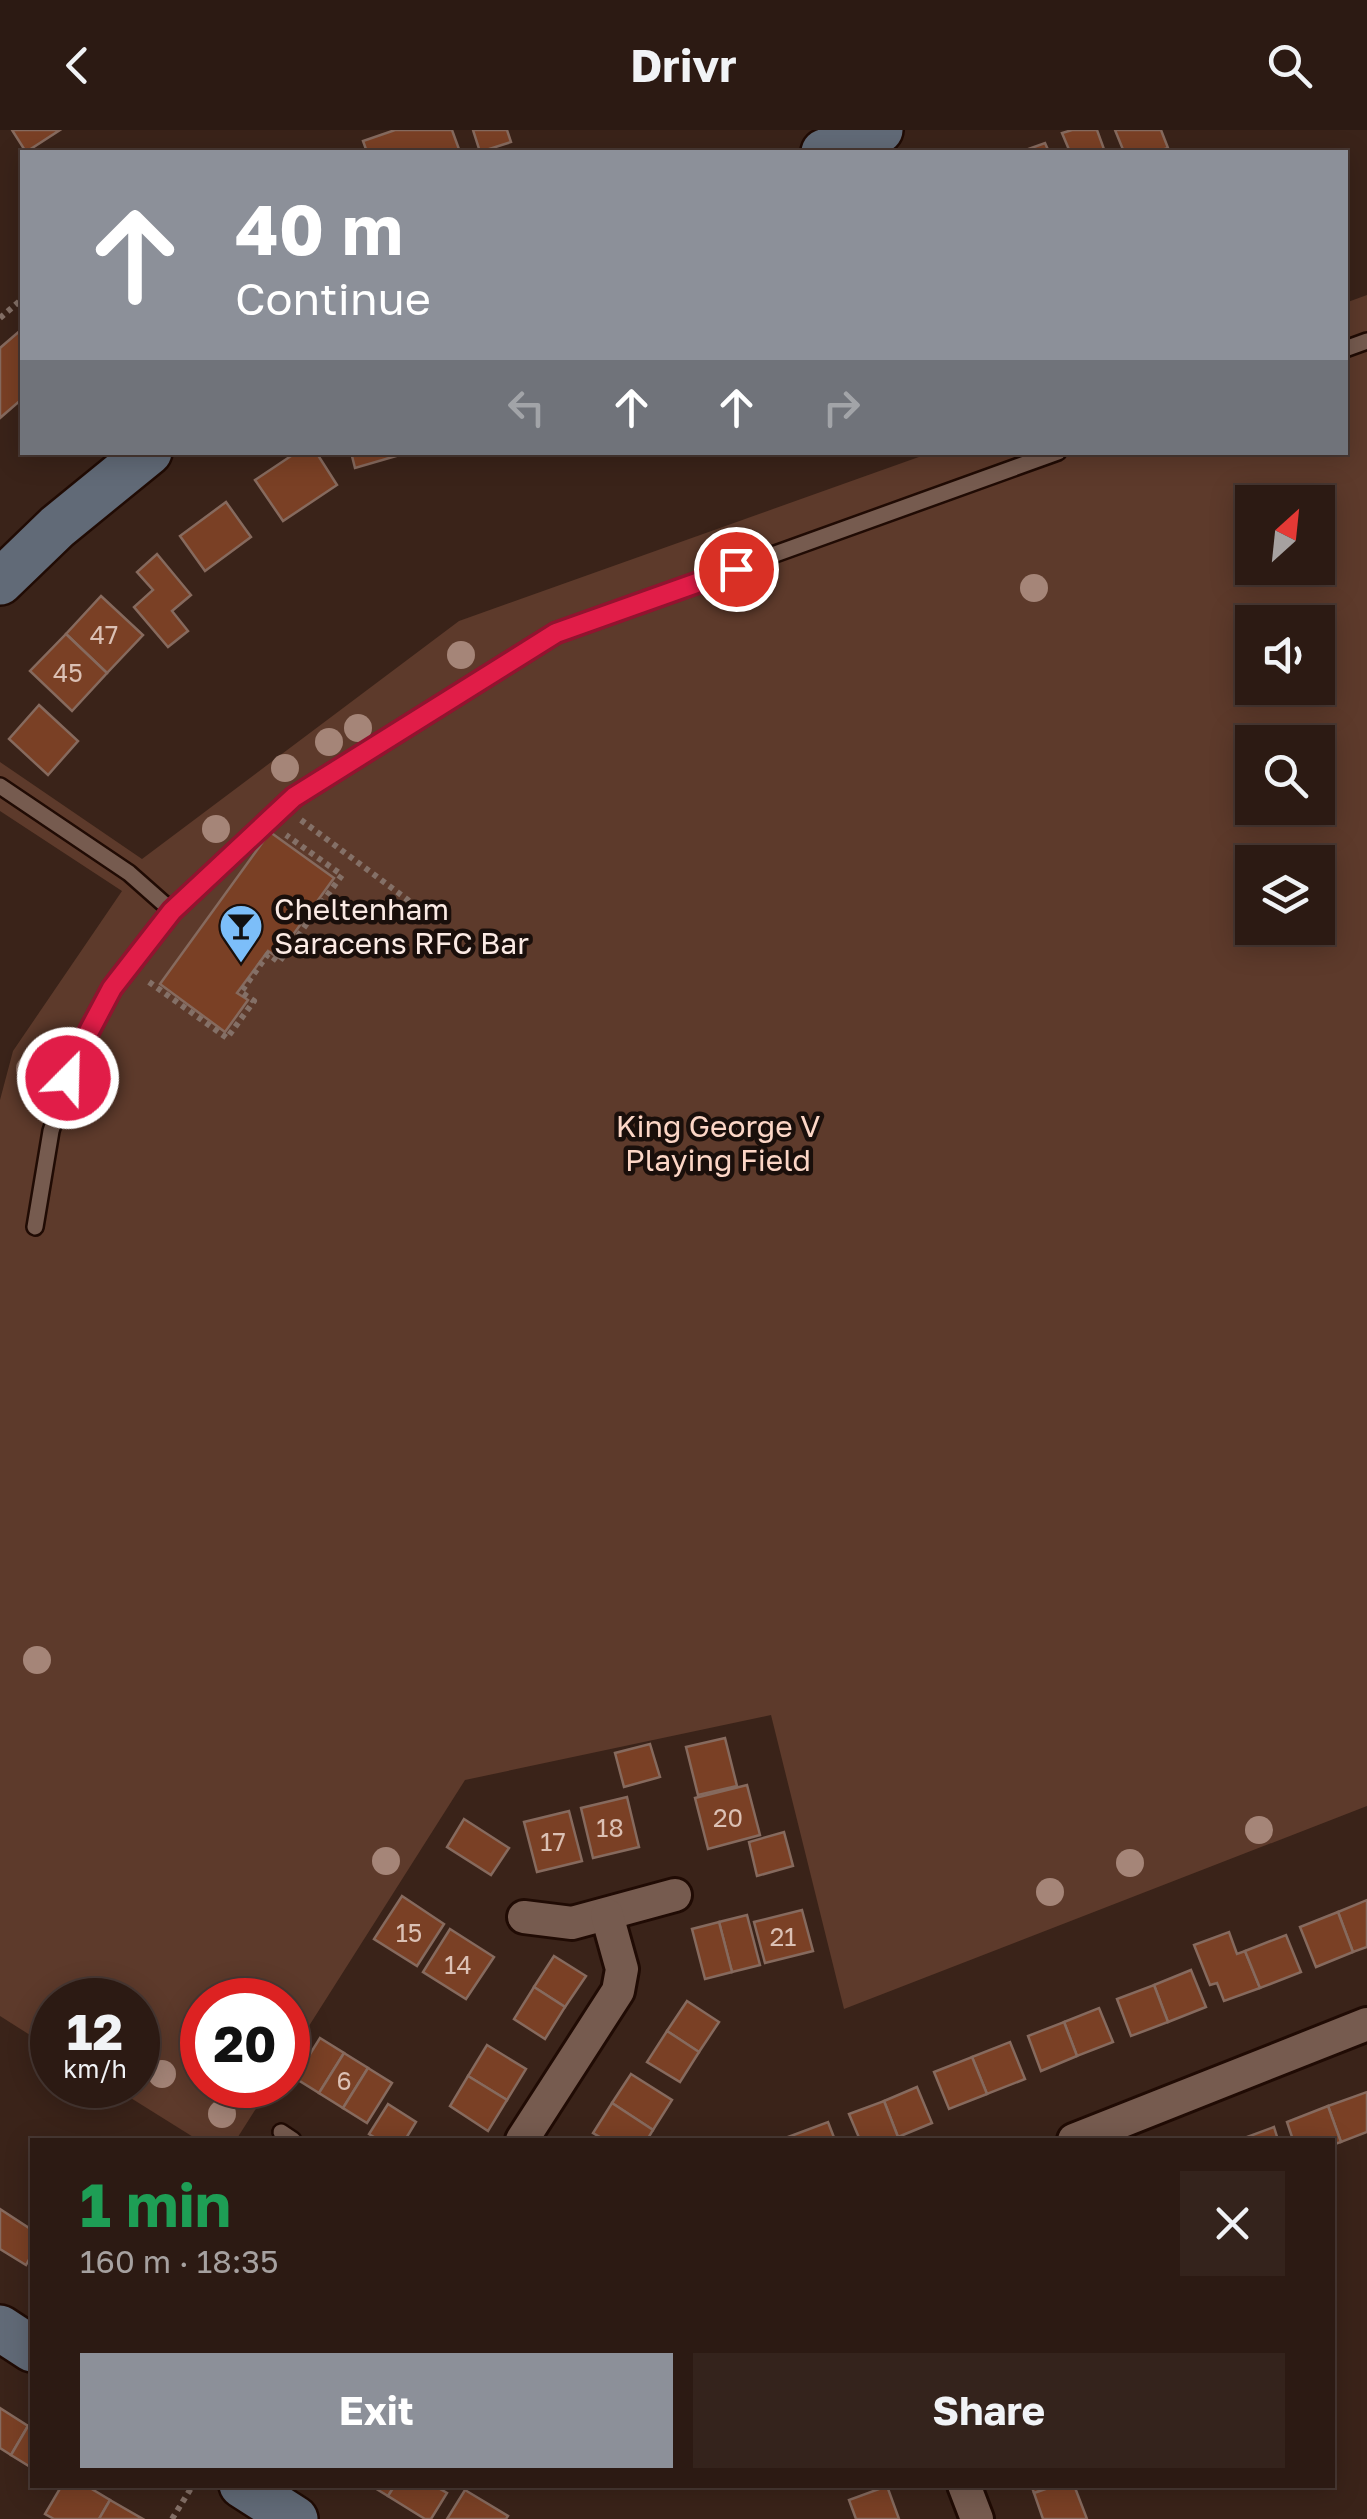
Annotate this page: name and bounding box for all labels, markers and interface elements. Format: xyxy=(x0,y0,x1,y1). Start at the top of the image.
icon: back xyxy=(50,38,105,93)
text: Drivr xyxy=(630,38,737,92)
icon: search xyxy=(1262,38,1317,93)
text: 40 m xyxy=(235,186,403,270)
icon: ahead xyxy=(70,190,200,320)
text: Continue xyxy=(235,271,431,325)
icon: left xyxy=(499,380,554,435)
icon: ahead xyxy=(604,380,659,435)
icon: ahead xyxy=(709,380,764,435)
icon: right xyxy=(814,380,869,435)
north arrow xyxy=(1235,485,1335,585)
map controls xyxy=(1235,485,1335,945)
pin xyxy=(694,527,779,612)
icon: arrive xyxy=(709,542,764,597)
button: sound xyxy=(1235,605,1335,705)
house number: 47 xyxy=(90,619,118,650)
house number: 45 xyxy=(53,657,83,688)
button: search xyxy=(1235,725,1335,825)
button: layers xyxy=(1235,845,1335,945)
place label: Cheltenham Saracens RFC Bar xyxy=(274,891,529,961)
bar icon: Cheltenham Saracens RFC Bar xyxy=(218,903,264,964)
position arrow xyxy=(16,1026,120,1130)
park label: King George V Playing Field xyxy=(616,1108,820,1178)
house number: 20 xyxy=(713,1802,743,1833)
house number: 18 xyxy=(596,1812,624,1843)
house number: 17 xyxy=(540,1826,566,1857)
house number: 15 xyxy=(396,1917,422,1948)
house number: 21 xyxy=(770,1921,796,1952)
house number: 14 xyxy=(444,1949,472,1980)
speed limit sign: 20 xyxy=(180,1978,310,2108)
text: 12 xyxy=(67,2001,123,2061)
text: km/h xyxy=(63,2053,127,2084)
house number: 6 xyxy=(336,2065,352,2096)
text: 1 min xyxy=(80,2168,231,2240)
button: close xyxy=(1180,2171,1285,2276)
text: 160 m · 18:35 xyxy=(80,2242,279,2280)
button: Exit xyxy=(80,2353,673,2468)
button: Share xyxy=(693,2353,1285,2468)

